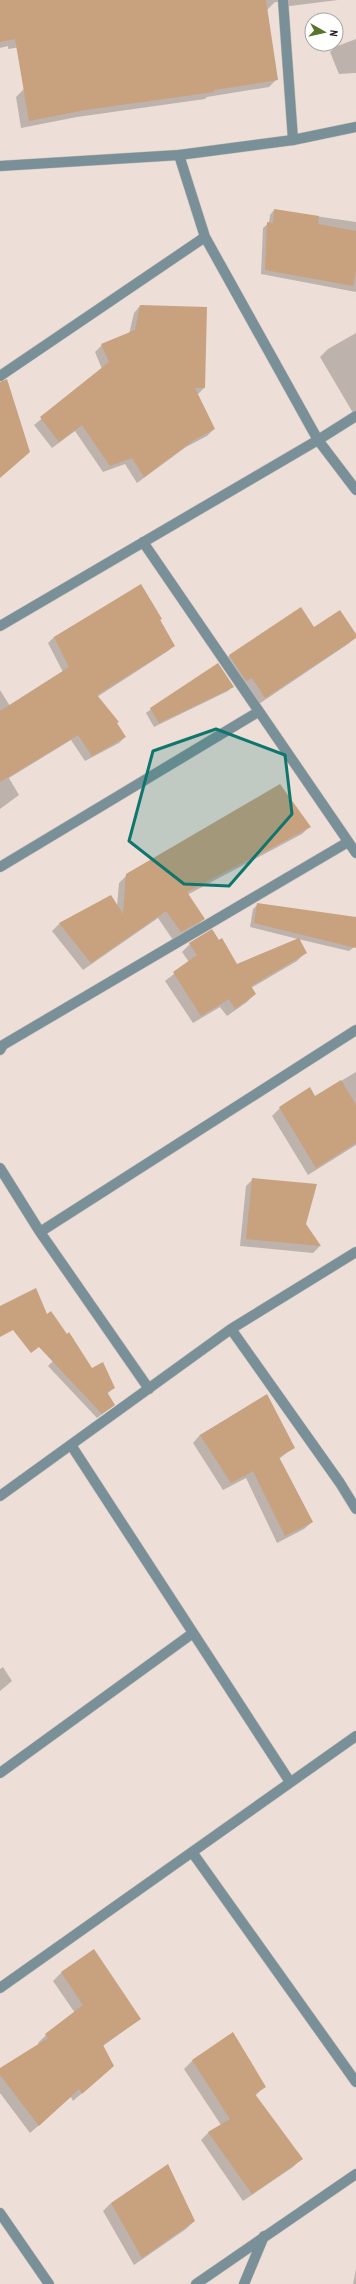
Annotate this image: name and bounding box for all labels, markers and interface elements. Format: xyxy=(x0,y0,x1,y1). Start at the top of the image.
north arrow xyxy=(304,12,344,52)
text: N xyxy=(327,29,341,38)

